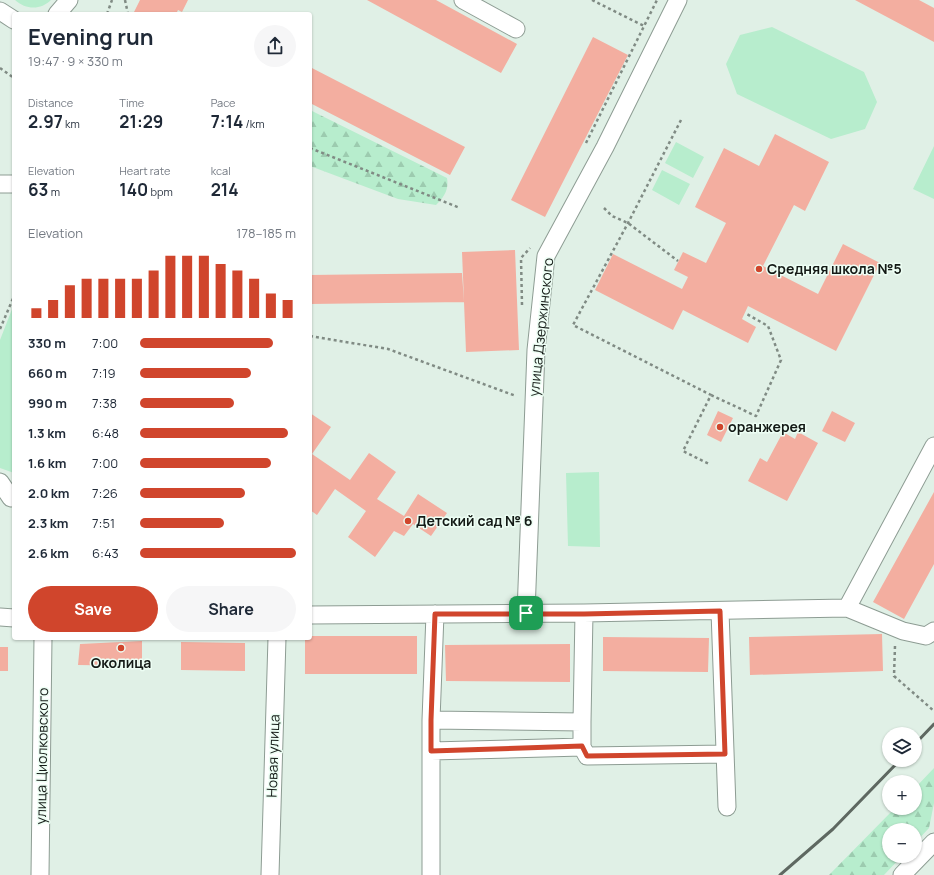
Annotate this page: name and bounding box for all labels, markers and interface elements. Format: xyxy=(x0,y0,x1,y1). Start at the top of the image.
text: Evening run xyxy=(28,22,153,52)
button: share xyxy=(254,25,296,67)
text: 19:47 · 9 × 330 m xyxy=(28,52,123,70)
text: Distance xyxy=(28,95,73,110)
text: Time xyxy=(119,95,144,110)
text: Pace xyxy=(211,95,236,110)
text: 2.97 xyxy=(28,110,63,133)
text: 21:29 xyxy=(119,110,163,133)
text: 7:14 xyxy=(211,110,243,133)
text: km xyxy=(63,116,80,131)
text: /km xyxy=(243,116,265,131)
text: Elevation xyxy=(28,163,74,178)
text: Heart rate xyxy=(119,163,170,178)
text: kcal xyxy=(211,163,231,178)
text: 63 xyxy=(28,178,48,201)
text: 140 xyxy=(119,178,148,201)
text: 214 xyxy=(211,178,239,201)
text: m xyxy=(48,184,60,199)
text: bpm xyxy=(148,184,173,199)
text: Elevation xyxy=(28,224,83,242)
text: 178–185 m xyxy=(236,224,296,242)
street label: улица Дзержинского xyxy=(524,257,557,397)
place label: Средняя школа №5 xyxy=(767,259,902,278)
marker: Средняя школа №5 xyxy=(754,264,764,274)
text: 330 m xyxy=(28,334,66,352)
text: 7:00 xyxy=(92,334,118,352)
text: 660 m xyxy=(28,364,67,382)
text: 7:19 xyxy=(92,364,116,382)
text: 990 m xyxy=(28,394,67,412)
text: 7:38 xyxy=(92,394,117,412)
place label: оранжерея xyxy=(728,417,806,436)
marker: оранжерея xyxy=(715,422,725,432)
text: 1.3 km xyxy=(28,424,66,442)
text: 6:48 xyxy=(92,424,119,442)
text: 1.6 km xyxy=(28,454,66,472)
text: 7:00 xyxy=(92,454,118,472)
text: 2.0 km xyxy=(28,484,70,502)
text: 7:26 xyxy=(92,484,118,502)
place label: Детский сад № 6 xyxy=(416,511,532,530)
text: 2.3 km xyxy=(28,514,69,532)
text: 7:51 xyxy=(92,514,115,532)
marker: Детский сад № 6 xyxy=(403,516,413,526)
text: 2.6 km xyxy=(28,544,69,562)
text: 6:43 xyxy=(92,544,119,562)
button: Save xyxy=(28,586,158,632)
button: Share xyxy=(166,586,296,632)
pin xyxy=(509,596,543,630)
icon: arrive xyxy=(515,602,537,624)
marker: Околица xyxy=(116,643,126,653)
place label: Околица xyxy=(91,653,151,672)
street label: улица Циолковского xyxy=(31,687,52,825)
street label: Новая улица xyxy=(262,714,283,798)
map controls xyxy=(882,727,922,863)
button: layers xyxy=(882,727,922,767)
button: + xyxy=(882,775,922,815)
button: − xyxy=(882,823,922,863)

